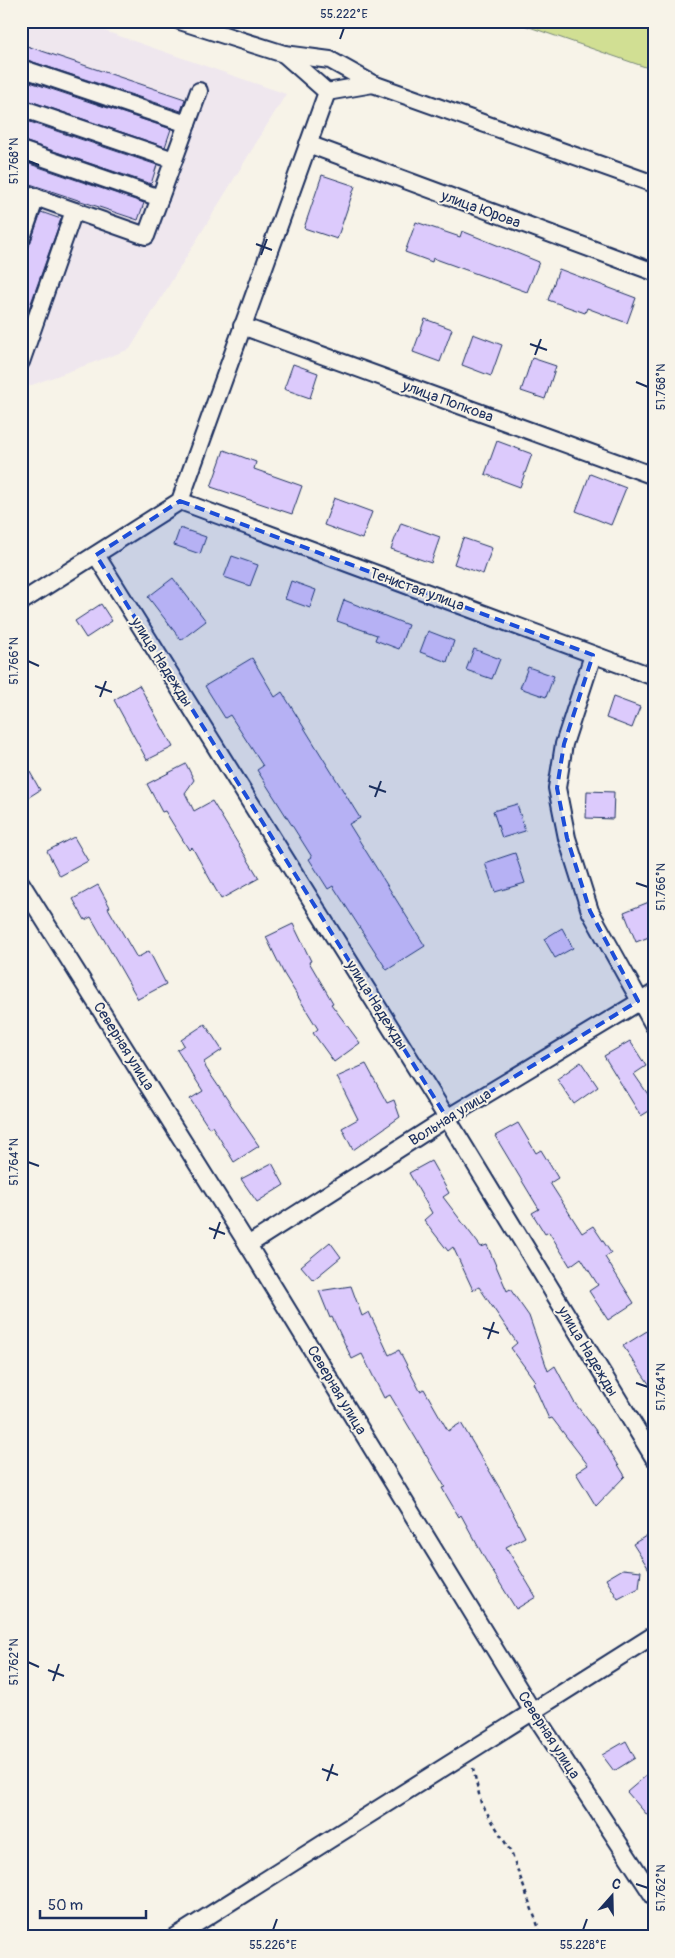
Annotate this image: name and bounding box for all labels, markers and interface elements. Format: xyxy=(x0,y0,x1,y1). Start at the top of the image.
text: 55.222°E xyxy=(320,7,368,22)
text: 51.768°N xyxy=(7,138,22,184)
street label: улица Юрова xyxy=(438,186,523,233)
text: 51.768°N xyxy=(654,364,669,410)
street label: улица Попкова xyxy=(399,376,496,427)
street label: Тенистая улица xyxy=(367,564,467,615)
street label: улица Надежды xyxy=(126,613,197,710)
text: 51.766°N xyxy=(7,637,22,685)
text: 51.766°N xyxy=(654,863,669,911)
street label: улица Надежды xyxy=(341,956,412,1053)
street label: Северная улица xyxy=(89,999,158,1094)
street label: Вольная улица xyxy=(406,1085,495,1150)
text: 51.764°N xyxy=(7,1138,22,1186)
street label: улица Надежды xyxy=(553,1302,622,1400)
street label: Северная улица xyxy=(303,1342,371,1438)
text: 51.764°N xyxy=(654,1363,669,1411)
text: 51.762°N xyxy=(7,1638,22,1686)
street label: Северная улица xyxy=(513,1688,584,1783)
text: 51.762°N xyxy=(654,1864,669,1912)
north arrow xyxy=(588,1870,638,1920)
text: С xyxy=(609,1875,624,1894)
scale bar xyxy=(40,1888,146,1920)
text: 50 m xyxy=(48,1896,83,1915)
text: 55.226°E xyxy=(249,1938,297,1953)
text: 55.228°E xyxy=(560,1938,606,1953)

